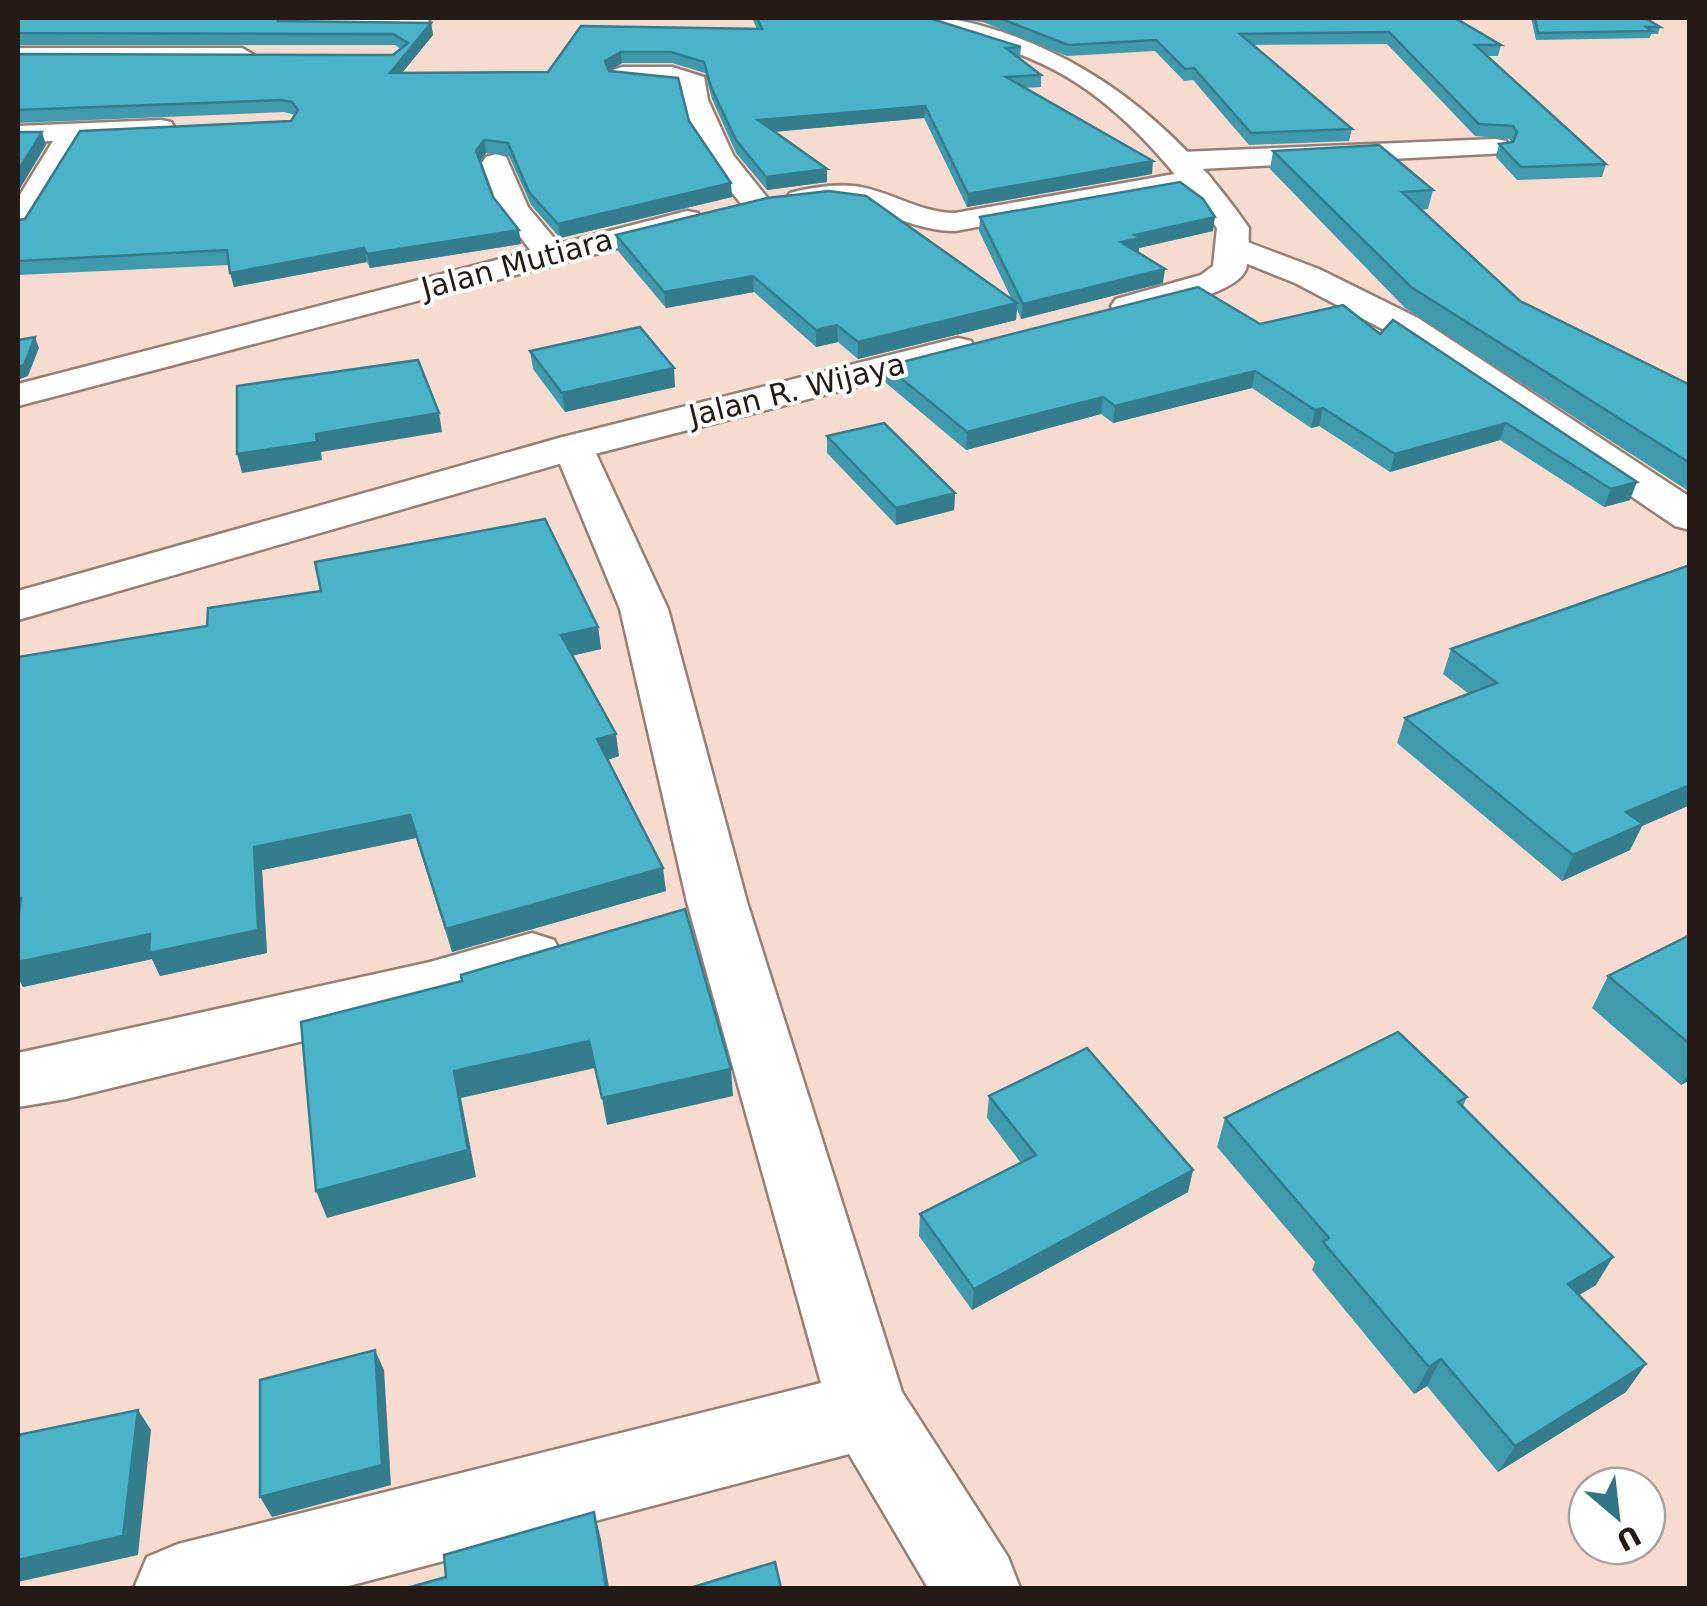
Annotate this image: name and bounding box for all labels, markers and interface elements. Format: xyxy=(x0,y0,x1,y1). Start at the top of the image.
street label: Jalan Mutiara xyxy=(415,221,616,306)
street label: Jalan R. Wijaya xyxy=(683,346,909,434)
north arrow xyxy=(1567,1466,1667,1566)
text: U xyxy=(1611,1518,1646,1558)

